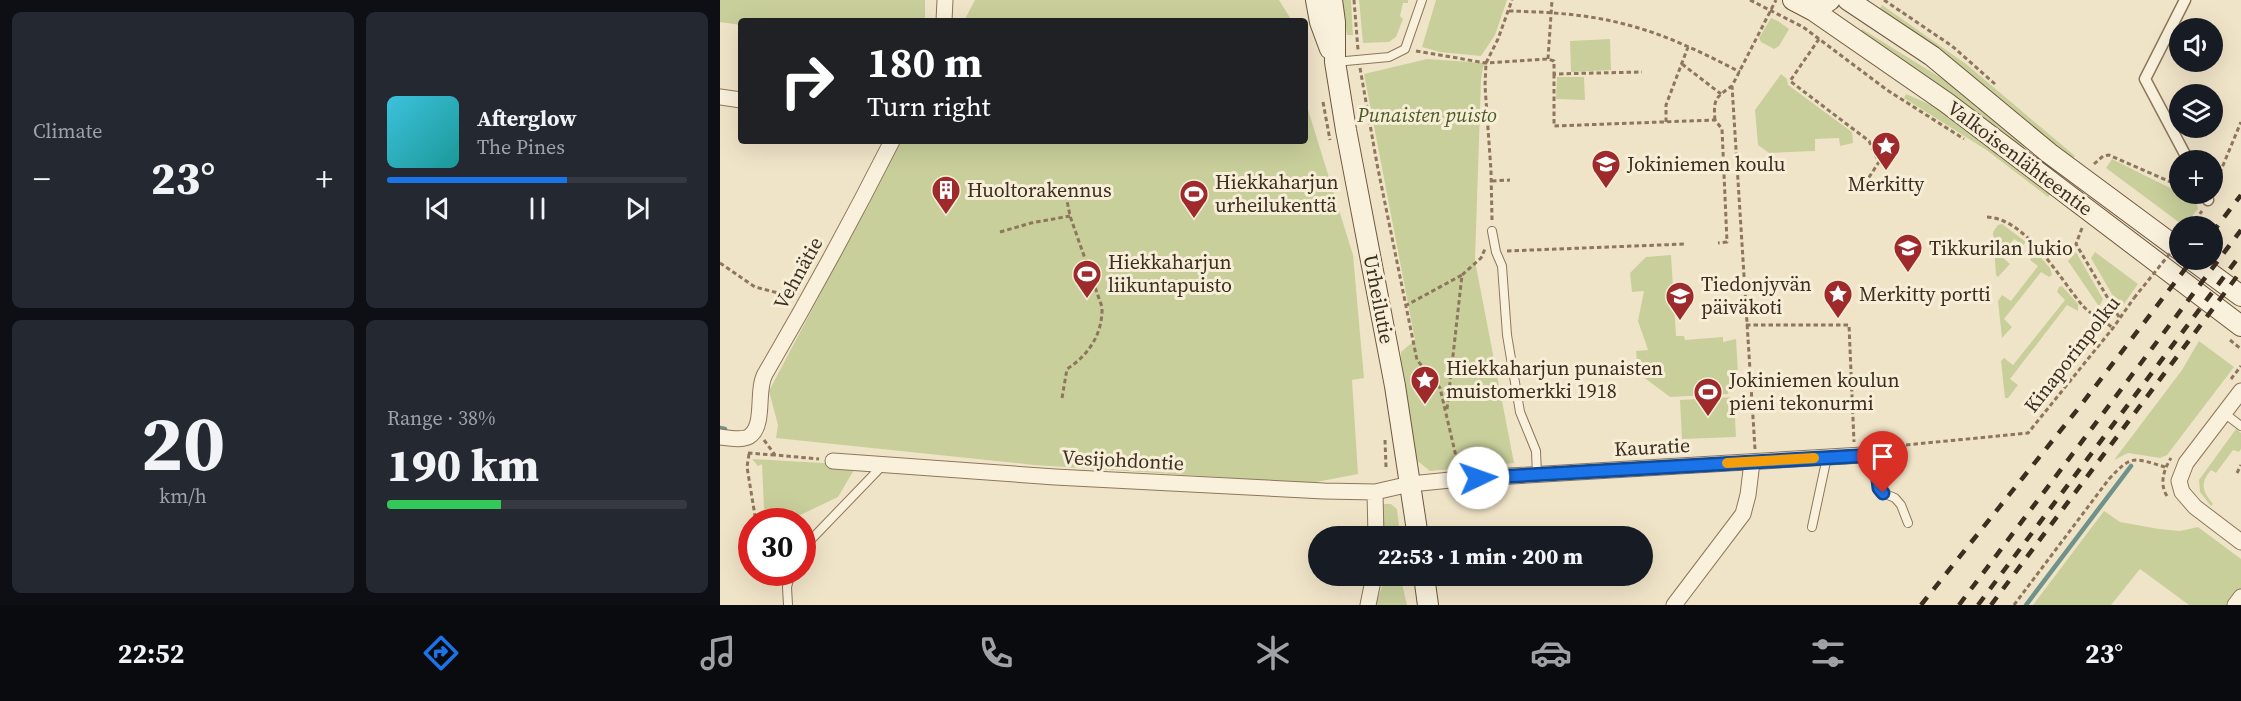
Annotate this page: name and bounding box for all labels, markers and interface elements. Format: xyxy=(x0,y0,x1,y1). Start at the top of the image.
map controls xyxy=(2169,18,2223,270)
button: sound xyxy=(2169,18,2223,72)
text: 180 m xyxy=(867,33,982,91)
icon: right xyxy=(768,42,846,120)
button: layers xyxy=(2169,84,2223,138)
text: Turn right xyxy=(867,88,991,125)
street label: Valkoisenlähteentie xyxy=(1941,94,2099,222)
park label: Punaisten puisto xyxy=(1356,101,1497,129)
text: Afterglow xyxy=(477,103,577,133)
text: Climate xyxy=(33,117,102,145)
place icon: Merkitty xyxy=(1870,130,1902,172)
text: The Pines xyxy=(477,133,565,161)
text: 23° xyxy=(151,147,215,209)
school or university icon: Jokiniemen koulu xyxy=(1590,148,1622,190)
place label: Jokiniemen koulu xyxy=(1626,150,1785,178)
button: + xyxy=(2169,150,2223,204)
text: − xyxy=(33,156,51,201)
text: + xyxy=(315,156,333,201)
place label: Hiekkaharjun urheilukenttä xyxy=(1215,168,1339,219)
place label: Merkitty xyxy=(1848,170,1925,198)
building icon: Huoltorakennus xyxy=(930,174,962,216)
place label: Huoltorakennus xyxy=(967,176,1112,204)
sports icon: Hiekkaharjun urheilukenttä xyxy=(1178,178,1210,220)
icon: previous xyxy=(421,192,454,225)
icon: pause xyxy=(521,192,554,225)
icon: next xyxy=(621,192,654,225)
button: − xyxy=(2169,216,2223,270)
street label: Vehnätie xyxy=(767,232,829,314)
school or university icon: Tikkurilan lukio xyxy=(1892,232,1924,274)
place label: Tikkurilan lukio xyxy=(1929,234,2073,262)
place label: Hiekkaharjun liikuntapuisto xyxy=(1108,248,1232,299)
street label: Urheilutie xyxy=(1357,252,1401,346)
sports icon: Hiekkaharjun liikuntapuisto xyxy=(1071,258,1103,300)
place label: Tiedonjyvän päiväkoti xyxy=(1701,270,1812,321)
place icon: Merkitty portti xyxy=(1822,278,1854,320)
school or university icon: Tiedonjyvän päiväkoti xyxy=(1664,280,1696,322)
place label: Merkitty portti xyxy=(1859,280,1991,308)
street label: Kinaporinpolku xyxy=(2018,290,2126,418)
place label: Hiekkaharjun punaisten muistomerkki 1918 xyxy=(1446,354,1663,405)
place icon: Hiekkaharjun punaisten muistomerkki 1918 xyxy=(1409,364,1441,406)
place label: Jokiniemen koulun pieni tekonurmi xyxy=(1728,366,1900,417)
sports icon: Jokiniemen koulun pieni tekonurmi xyxy=(1692,376,1724,418)
text: 20 xyxy=(141,389,225,496)
text: Range · 38% xyxy=(387,404,496,432)
street label: Kauratie xyxy=(1613,431,1691,463)
pin xyxy=(1857,431,1908,493)
text: 190 km xyxy=(387,434,539,496)
icon: arrive xyxy=(1866,440,1899,473)
street label: Vesijohdontie xyxy=(1061,443,1185,477)
position arrow xyxy=(1446,446,1510,510)
text: km/h xyxy=(159,482,207,510)
speed limit sign: 30 xyxy=(738,508,816,586)
text: 22:53 · 1 min · 200 m xyxy=(1378,541,1583,571)
icon: directions xyxy=(420,632,462,674)
icon: music xyxy=(697,632,739,674)
icon: phone xyxy=(975,632,1017,674)
icon: climate xyxy=(1252,632,1294,674)
icon: car xyxy=(1530,632,1572,674)
icon: filters xyxy=(1807,632,1849,674)
text: 22:52 xyxy=(118,635,184,672)
text: 23° xyxy=(2085,635,2123,672)

